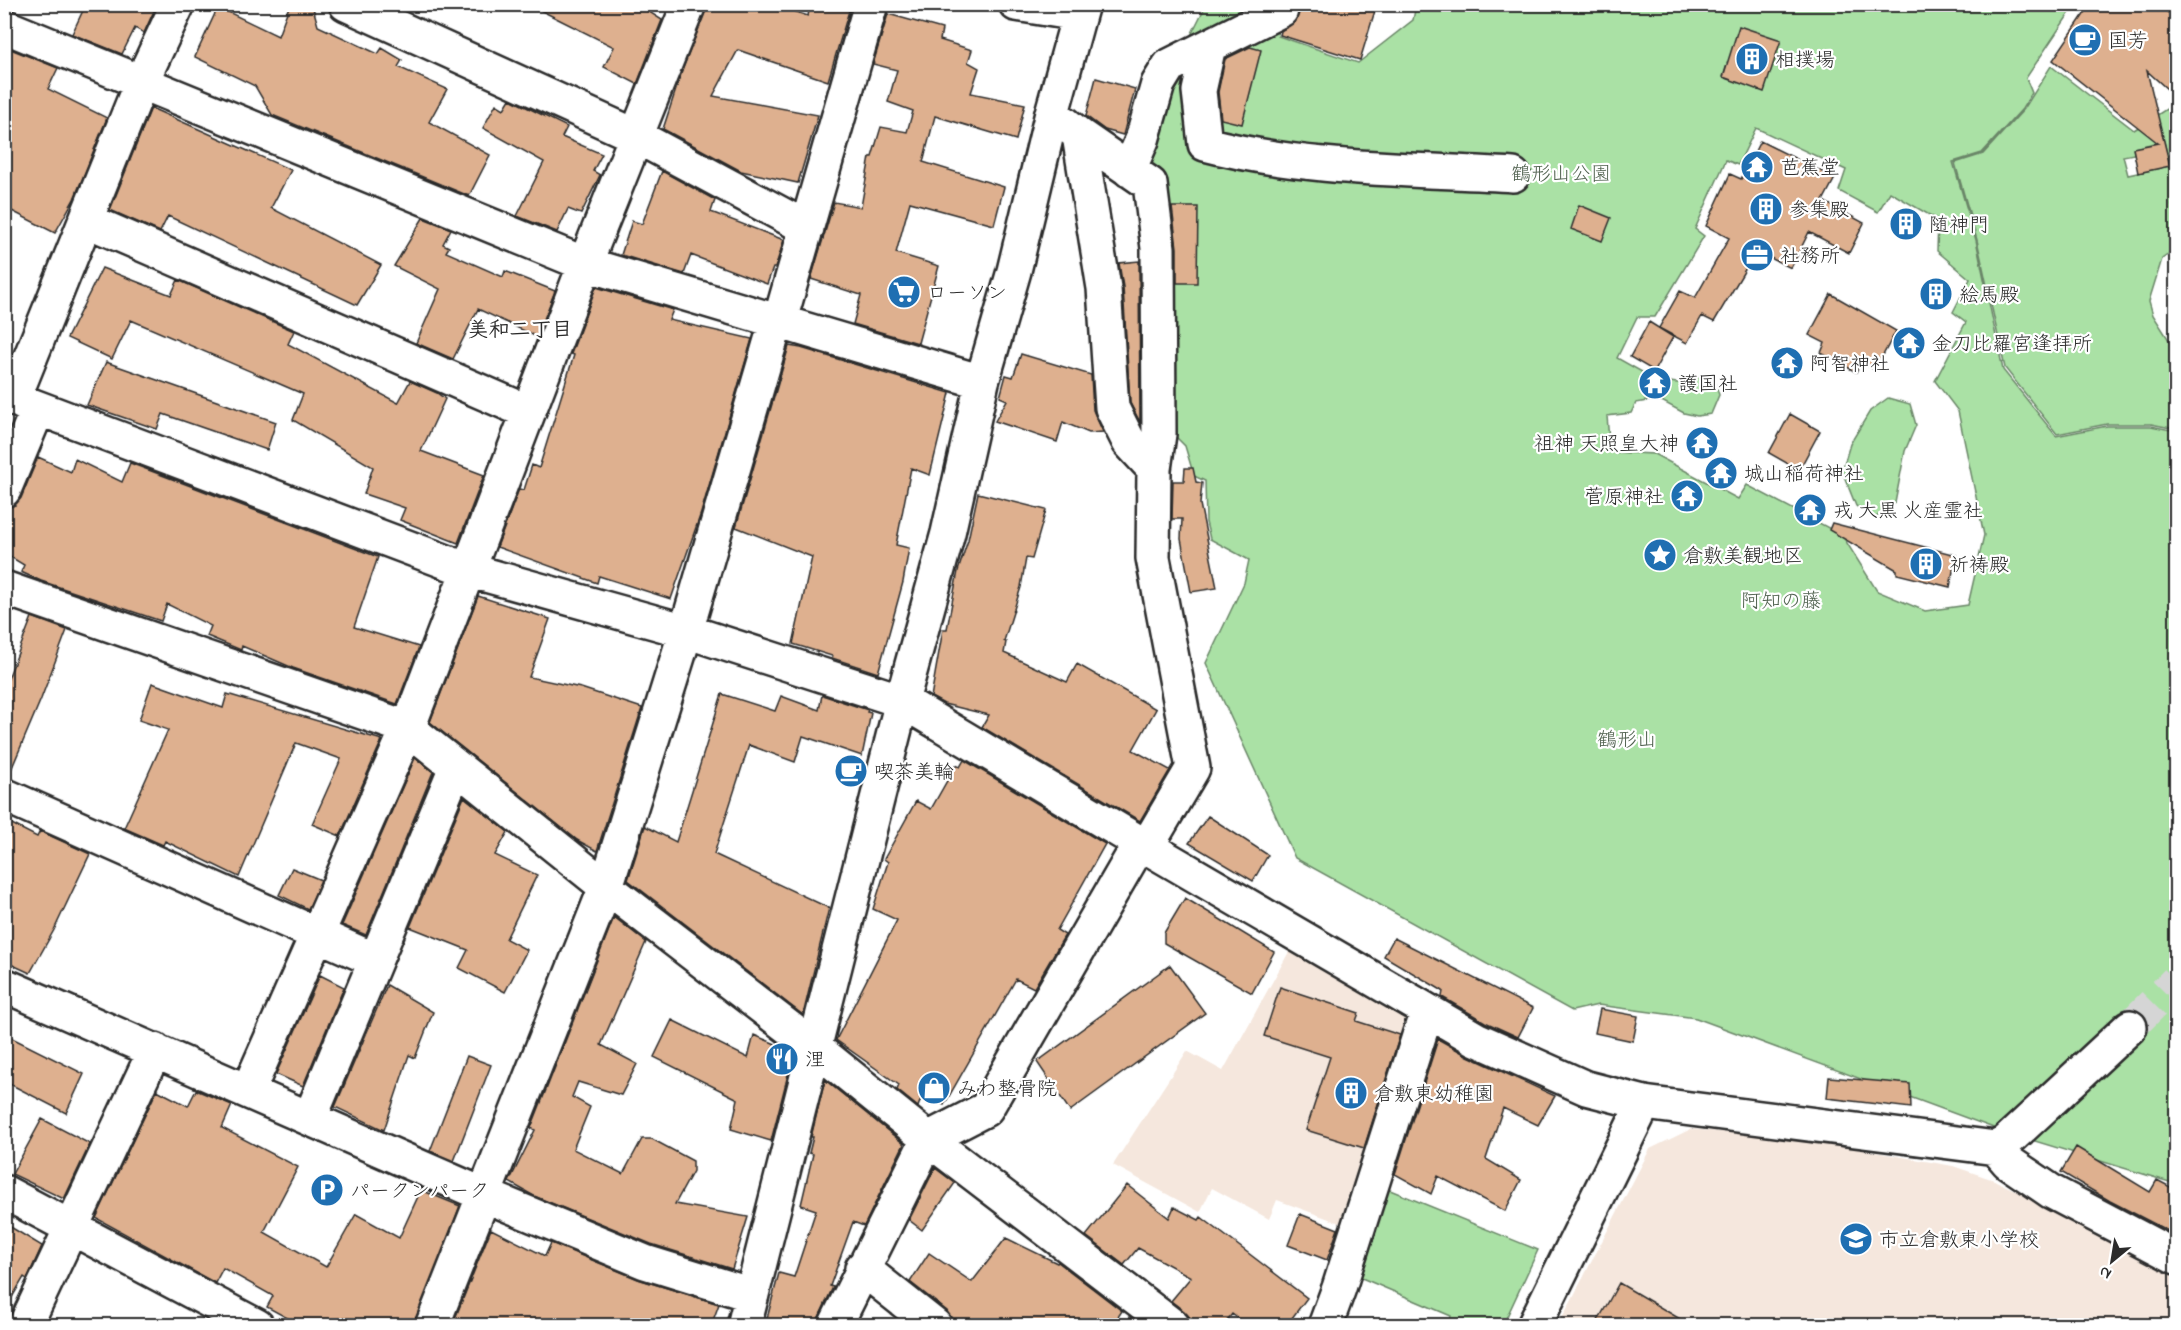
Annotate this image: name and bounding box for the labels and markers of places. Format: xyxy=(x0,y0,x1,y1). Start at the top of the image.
cafe icon: 国芳 xyxy=(2067,22,2103,58)
place label: 国芳 xyxy=(2108,28,2148,57)
building icon: 相撲場 xyxy=(1734,41,1770,77)
place label: 相撲場 xyxy=(1775,47,1835,76)
temple icon: 芭蕉堂 xyxy=(1739,149,1775,185)
place label: 芭蕉堂 xyxy=(1780,155,1840,184)
building icon: 参集殿 xyxy=(1748,191,1784,227)
place label: 参集殿 xyxy=(1789,197,1849,226)
building icon: 随神門 xyxy=(1888,206,1924,242)
place label: 随神門 xyxy=(1929,212,1989,241)
office icon: 社務所 xyxy=(1739,237,1775,273)
place label: 社務所 xyxy=(1780,243,1840,272)
supermarket icon: ローソン xyxy=(886,274,922,310)
building icon: 絵馬殿 xyxy=(1918,276,1954,312)
place label: ローソン xyxy=(927,280,1007,309)
place label: 絵馬殿 xyxy=(1959,282,2019,311)
temple icon: 金刀比羅宮逢拝所 xyxy=(1891,325,1927,361)
place label: 金刀比羅宮逢拝所 xyxy=(1932,331,2092,360)
temple icon: 阿智神社 xyxy=(1769,345,1805,381)
place label: 阿智神社 xyxy=(1810,351,1890,380)
temple icon: 護国社 xyxy=(1637,365,1673,401)
place label: 護国社 xyxy=(1678,371,1738,400)
temple icon: 祖神 天照皇大神 xyxy=(1684,425,1720,461)
place label: 祖神 天照皇大神 xyxy=(1534,431,1679,460)
temple icon: 城山稲荷神社 xyxy=(1703,455,1739,491)
place label: 城山稲荷神社 xyxy=(1744,461,1864,490)
temple icon: 菅原神社 xyxy=(1669,478,1705,514)
place label: 菅原神社 xyxy=(1584,484,1664,513)
temple icon: 戎 大黒 火産霊社 xyxy=(1792,492,1828,528)
place label: 戎 大黒 火産霊社 xyxy=(1833,498,1983,527)
place icon: 倉敷美観地区 xyxy=(1642,537,1678,573)
place label: 倉敷美観地区 xyxy=(1683,543,1803,572)
building icon: 祈祷殿 xyxy=(1908,546,1944,582)
place label: 祈祷殿 xyxy=(1949,552,2009,581)
cafe icon: 喫茶美輪 xyxy=(833,753,869,789)
place label: 喫茶美輪 xyxy=(874,759,954,788)
restaurant icon: 浬 xyxy=(764,1041,800,1077)
place label: 浬 xyxy=(805,1047,825,1076)
shop icon: みわ整骨院 xyxy=(916,1070,952,1106)
building icon: 倉敷東幼稚園 xyxy=(1333,1075,1369,1111)
place label: みわ整骨院 xyxy=(957,1076,1057,1105)
place label: 倉敷東幼稚園 xyxy=(1374,1081,1494,1110)
parking icon: パークンパーク xyxy=(309,1172,345,1208)
place label: パークンパーク xyxy=(350,1178,489,1207)
school or university icon: 市立倉敷東小学校 xyxy=(1838,1221,1874,1257)
place label: 市立倉敷東小学校 xyxy=(1879,1227,2039,1256)

